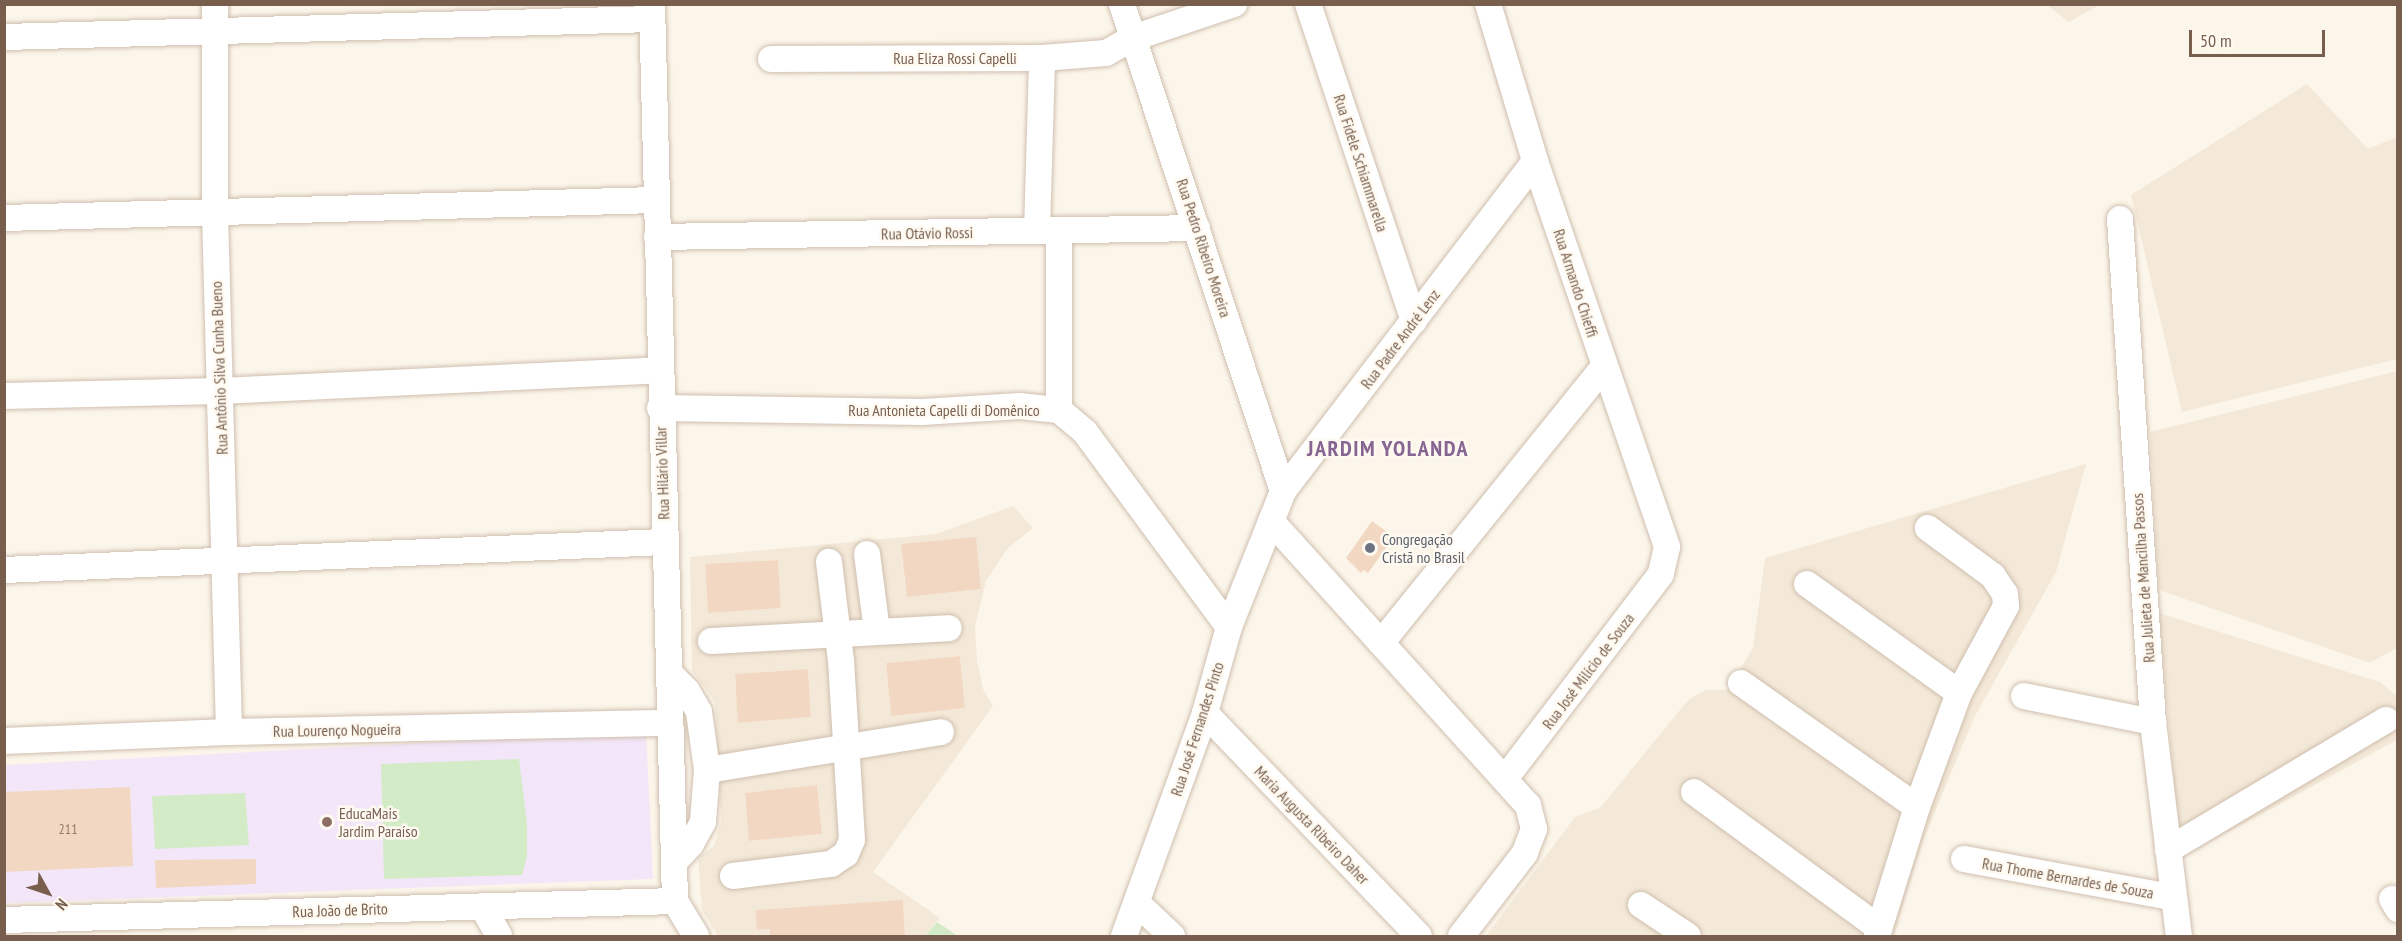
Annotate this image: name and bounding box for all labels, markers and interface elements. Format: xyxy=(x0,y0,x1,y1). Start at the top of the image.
scale bar xyxy=(2192,18,2328,56)
text: 50 m xyxy=(2200,29,2232,52)
street label: Rua Eliza Rossi Capelli xyxy=(893,48,1017,68)
street label: Rua Fidele Schiammarella xyxy=(1330,92,1392,234)
street label: Rua Pedro Ribeiro Moreira xyxy=(1173,176,1235,320)
street label: Rua Otávio Rossi xyxy=(881,223,973,243)
street label: Rua Armando Chieffi xyxy=(1549,226,1603,340)
street label: Rua Antônio Silva Cunha Bueno xyxy=(206,281,232,455)
street label: Rua Padre André Lenz xyxy=(1356,285,1444,393)
street label: Rua Antonieta Capelli di Domênico xyxy=(848,400,1040,420)
street label: Rua Hilário Villar xyxy=(651,426,673,520)
district label: JARDIM YOLANDA xyxy=(1307,436,1469,462)
street label: Rua Julieta de Mancilha Passos xyxy=(2128,493,2158,663)
place label: Congregação Cristã no Brasil xyxy=(1382,529,1465,567)
marker: Congregação Cristã no Brasil xyxy=(1363,541,1377,555)
street label: Rua José Milício de Souza xyxy=(1538,609,1638,733)
street label: Rua José Fernandes Pinto xyxy=(1166,660,1228,798)
street label: Rua Lourenço Nogueira xyxy=(273,719,401,741)
street label: Maria Augusta Ribeiro Daher xyxy=(1250,762,1374,888)
place label: EducaMais Jardim Paraíso xyxy=(339,803,418,841)
marker: EducaMais Jardim Paraíso xyxy=(320,815,334,829)
house number: 211 xyxy=(59,821,77,837)
street label: Rua Thome Bernardes de Souza xyxy=(1980,853,2156,903)
north arrow xyxy=(18,863,78,923)
text: N xyxy=(51,895,72,914)
street label: Rua João de Brito xyxy=(292,899,388,921)

